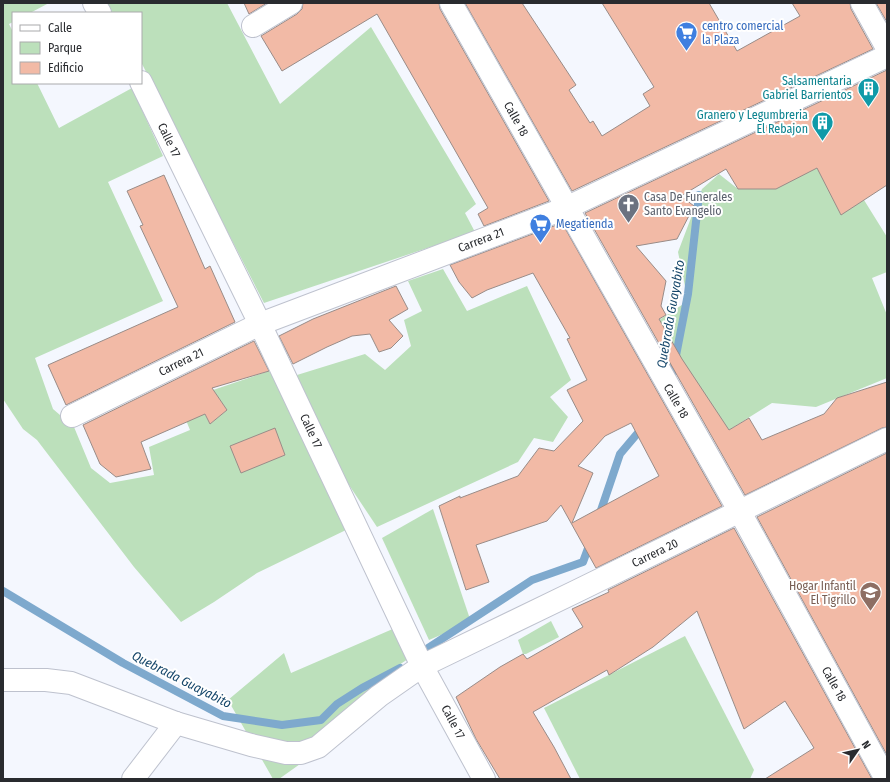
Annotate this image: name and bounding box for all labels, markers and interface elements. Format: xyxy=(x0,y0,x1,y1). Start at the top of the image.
legend xyxy=(12,12,142,84)
place label: centro comercial la Plaza xyxy=(702,19,783,47)
supermarket icon: centro comercial la Plaza xyxy=(673,20,699,53)
text: Calle xyxy=(48,21,72,35)
text: Parque xyxy=(48,41,82,55)
text: Edificio xyxy=(48,61,84,75)
place label: Salsamentaria Gabriel Barrientos xyxy=(762,74,852,102)
building icon: Salsamentaria Gabriel Barrientos xyxy=(855,75,881,108)
street label: Calle 18 xyxy=(501,99,531,139)
place label: Granero y Legumbreria El Rebajon xyxy=(697,108,808,136)
building icon: Granero y Legumbreria El Rebajon xyxy=(810,109,836,142)
street label: Calle 17 xyxy=(155,121,183,160)
place label: Casa De Funerales Santo Evangelio xyxy=(644,190,732,218)
church icon: Casa De Funerales Santo Evangelio xyxy=(616,191,642,224)
supermarket icon: Megatienda xyxy=(527,211,553,244)
place label: Megatienda xyxy=(556,217,613,231)
street label: Carrera 21 xyxy=(456,225,506,255)
water label: Quebrada Guayabito xyxy=(654,259,687,369)
street label: Carrera 21 xyxy=(156,345,206,379)
street label: Calle 18 xyxy=(661,381,691,421)
street label: Calle 17 xyxy=(297,412,325,451)
street label: Carrera 20 xyxy=(630,536,680,570)
place label: Hogar Infantil El Tigrillo xyxy=(789,579,856,607)
school or university icon: Hogar Infantil El Tigrillo xyxy=(858,580,884,613)
water label: Quebrada Guayabito xyxy=(130,648,234,711)
street label: Calle 18 xyxy=(819,664,849,704)
street label: Calle 17 xyxy=(438,703,468,741)
north arrow xyxy=(838,730,878,770)
text: N xyxy=(859,738,873,751)

